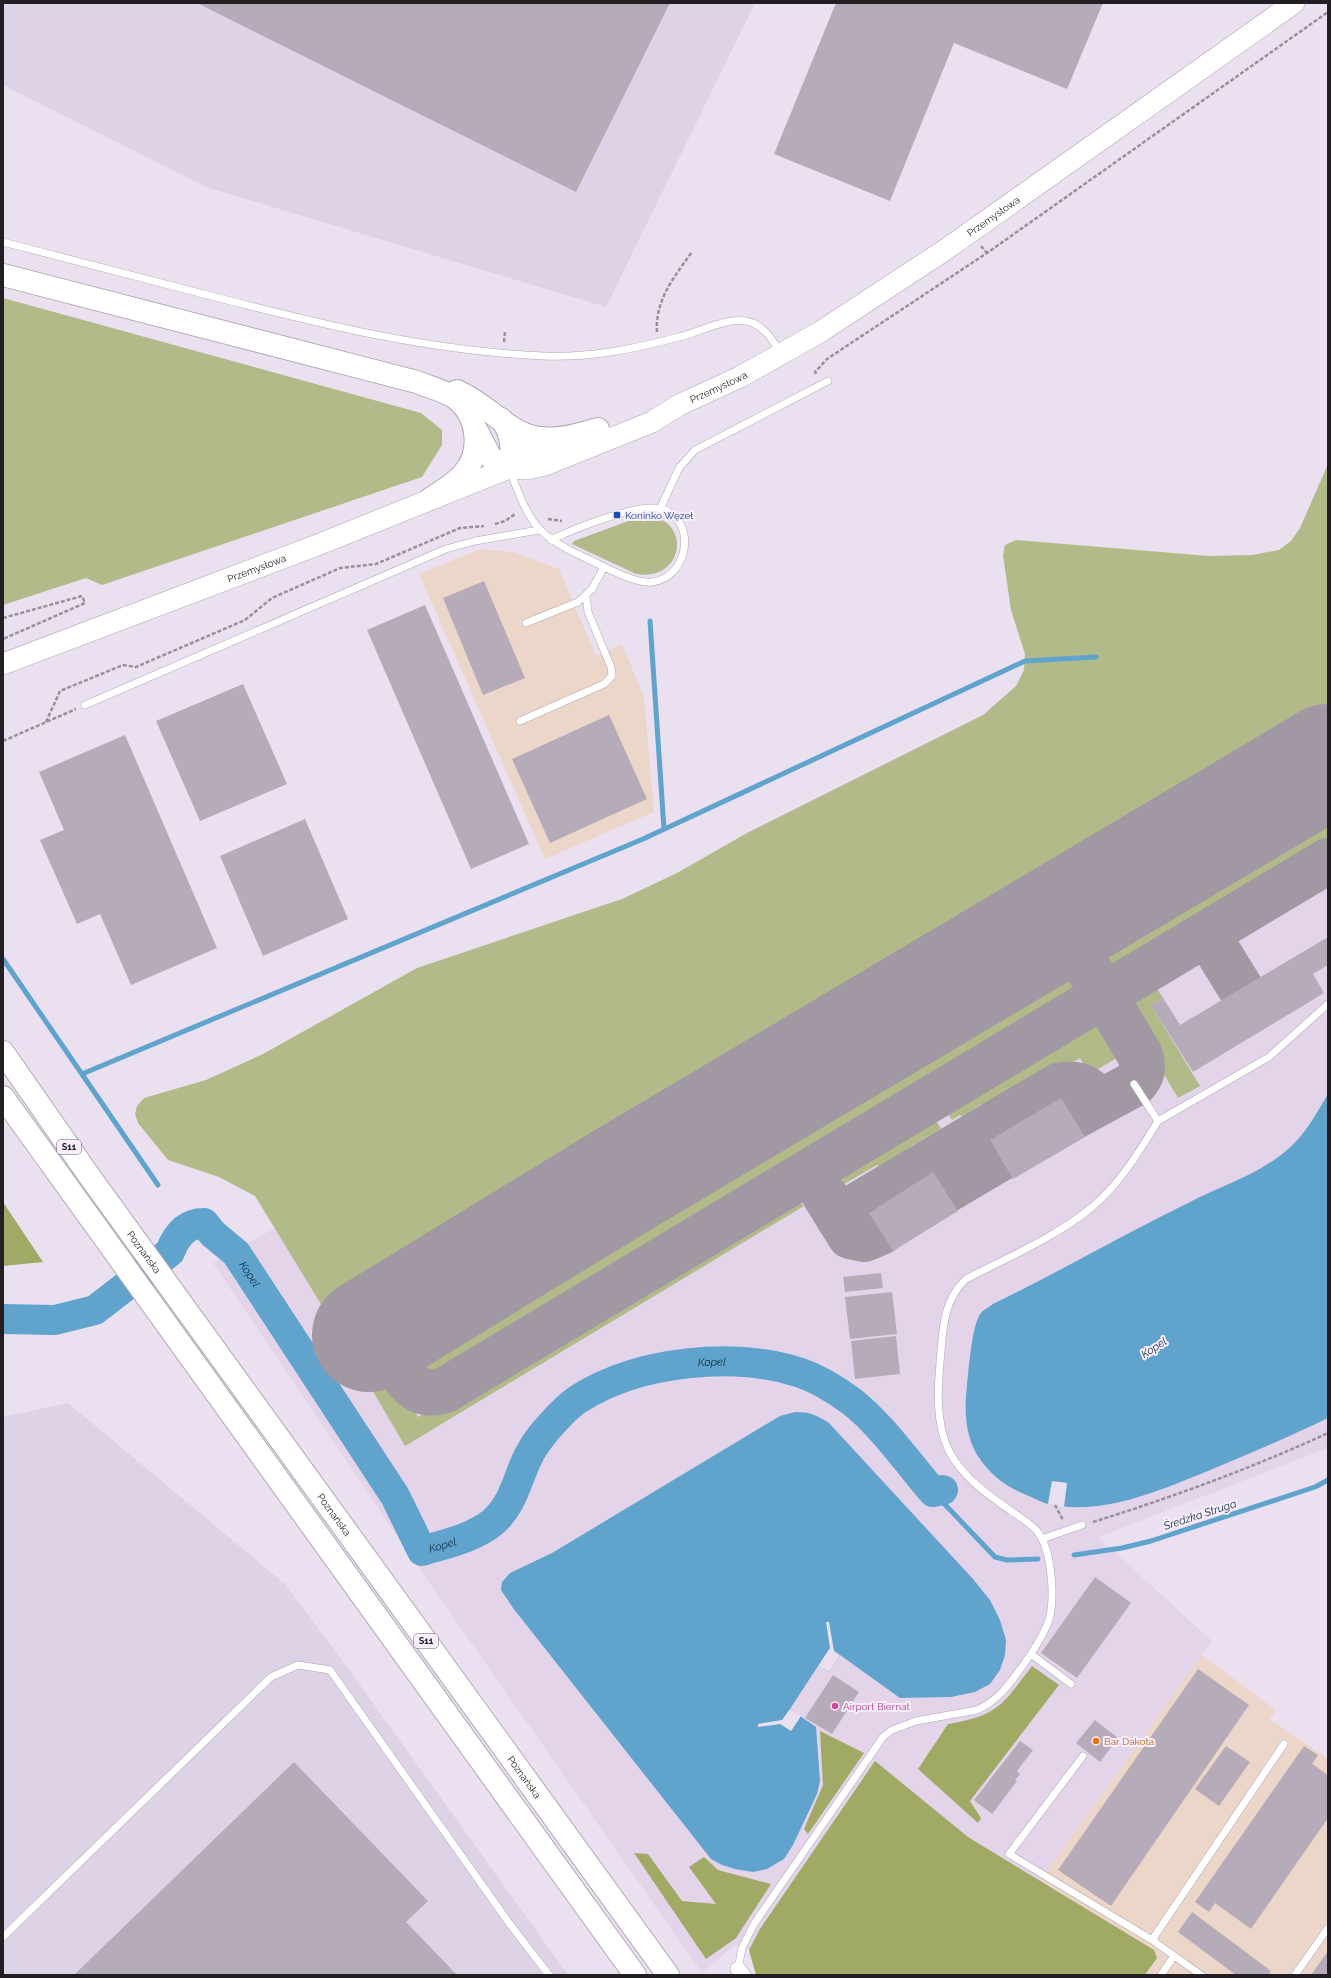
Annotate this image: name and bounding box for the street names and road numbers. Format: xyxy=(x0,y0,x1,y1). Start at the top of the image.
street label: Przemysłowa xyxy=(965,194,1021,238)
street label: Przemysłowa xyxy=(688,369,749,405)
street label: Przemysłowa xyxy=(226,552,287,584)
road number: S11 xyxy=(57,1140,81,1154)
street label: Poznańska xyxy=(125,1229,163,1275)
street label: Poznańska xyxy=(315,1491,353,1538)
road number: S11 xyxy=(414,1634,438,1648)
street label: Poznańska xyxy=(505,1754,544,1800)

